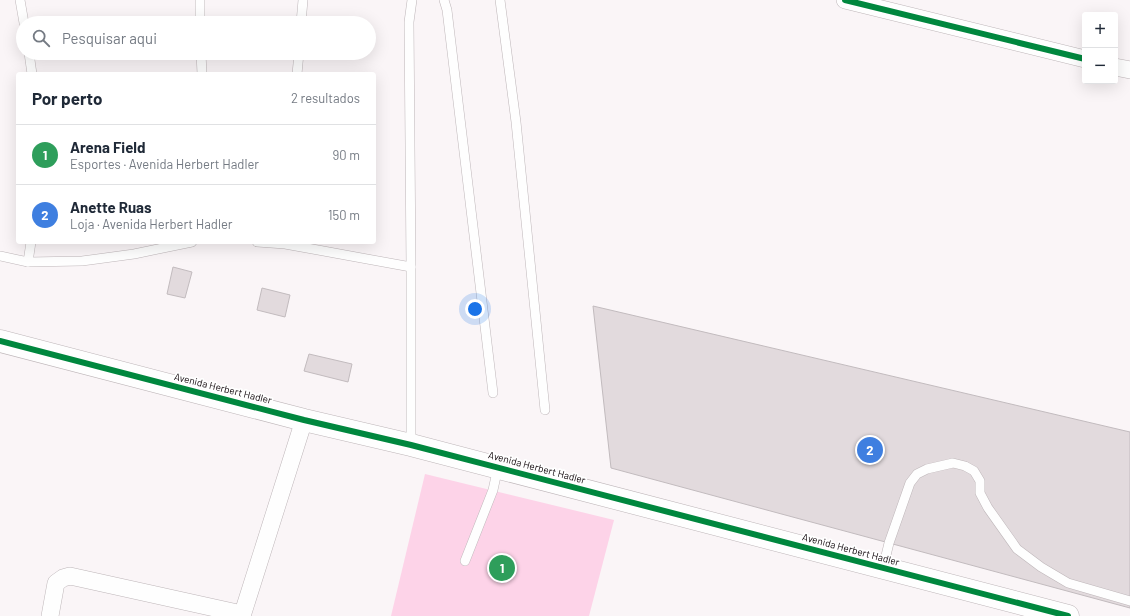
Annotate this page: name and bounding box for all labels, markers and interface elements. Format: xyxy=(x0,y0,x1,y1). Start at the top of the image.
map controls xyxy=(1082,12,1118,84)
button: + xyxy=(1082,12,1118,48)
search box xyxy=(16,16,376,60)
icon: search xyxy=(30,27,52,49)
text: Pesquisar aqui xyxy=(62,29,157,47)
button: − xyxy=(1082,48,1118,84)
text: Por perto xyxy=(32,88,102,108)
text: 2 resultados xyxy=(291,90,360,106)
text: Arena Field xyxy=(70,138,146,156)
text: 1 xyxy=(43,147,47,163)
text: 90 m xyxy=(333,147,360,163)
text: Esportes · Avenida Herbert Hadler xyxy=(70,156,259,172)
text: Anette Ruas xyxy=(70,198,152,216)
text: 2 xyxy=(41,207,49,223)
text: 150 m xyxy=(328,207,360,223)
text: Loja · Avenida Herbert Hadler xyxy=(70,216,233,232)
your location xyxy=(465,299,485,319)
street label: Avenida Herbert Hadler xyxy=(173,370,273,406)
pin: 2 xyxy=(857,435,883,465)
street label: Avenida Herbert Hadler xyxy=(487,448,587,486)
street label: Avenida Herbert Hadler xyxy=(801,530,901,568)
pin: 1 xyxy=(489,553,515,583)

